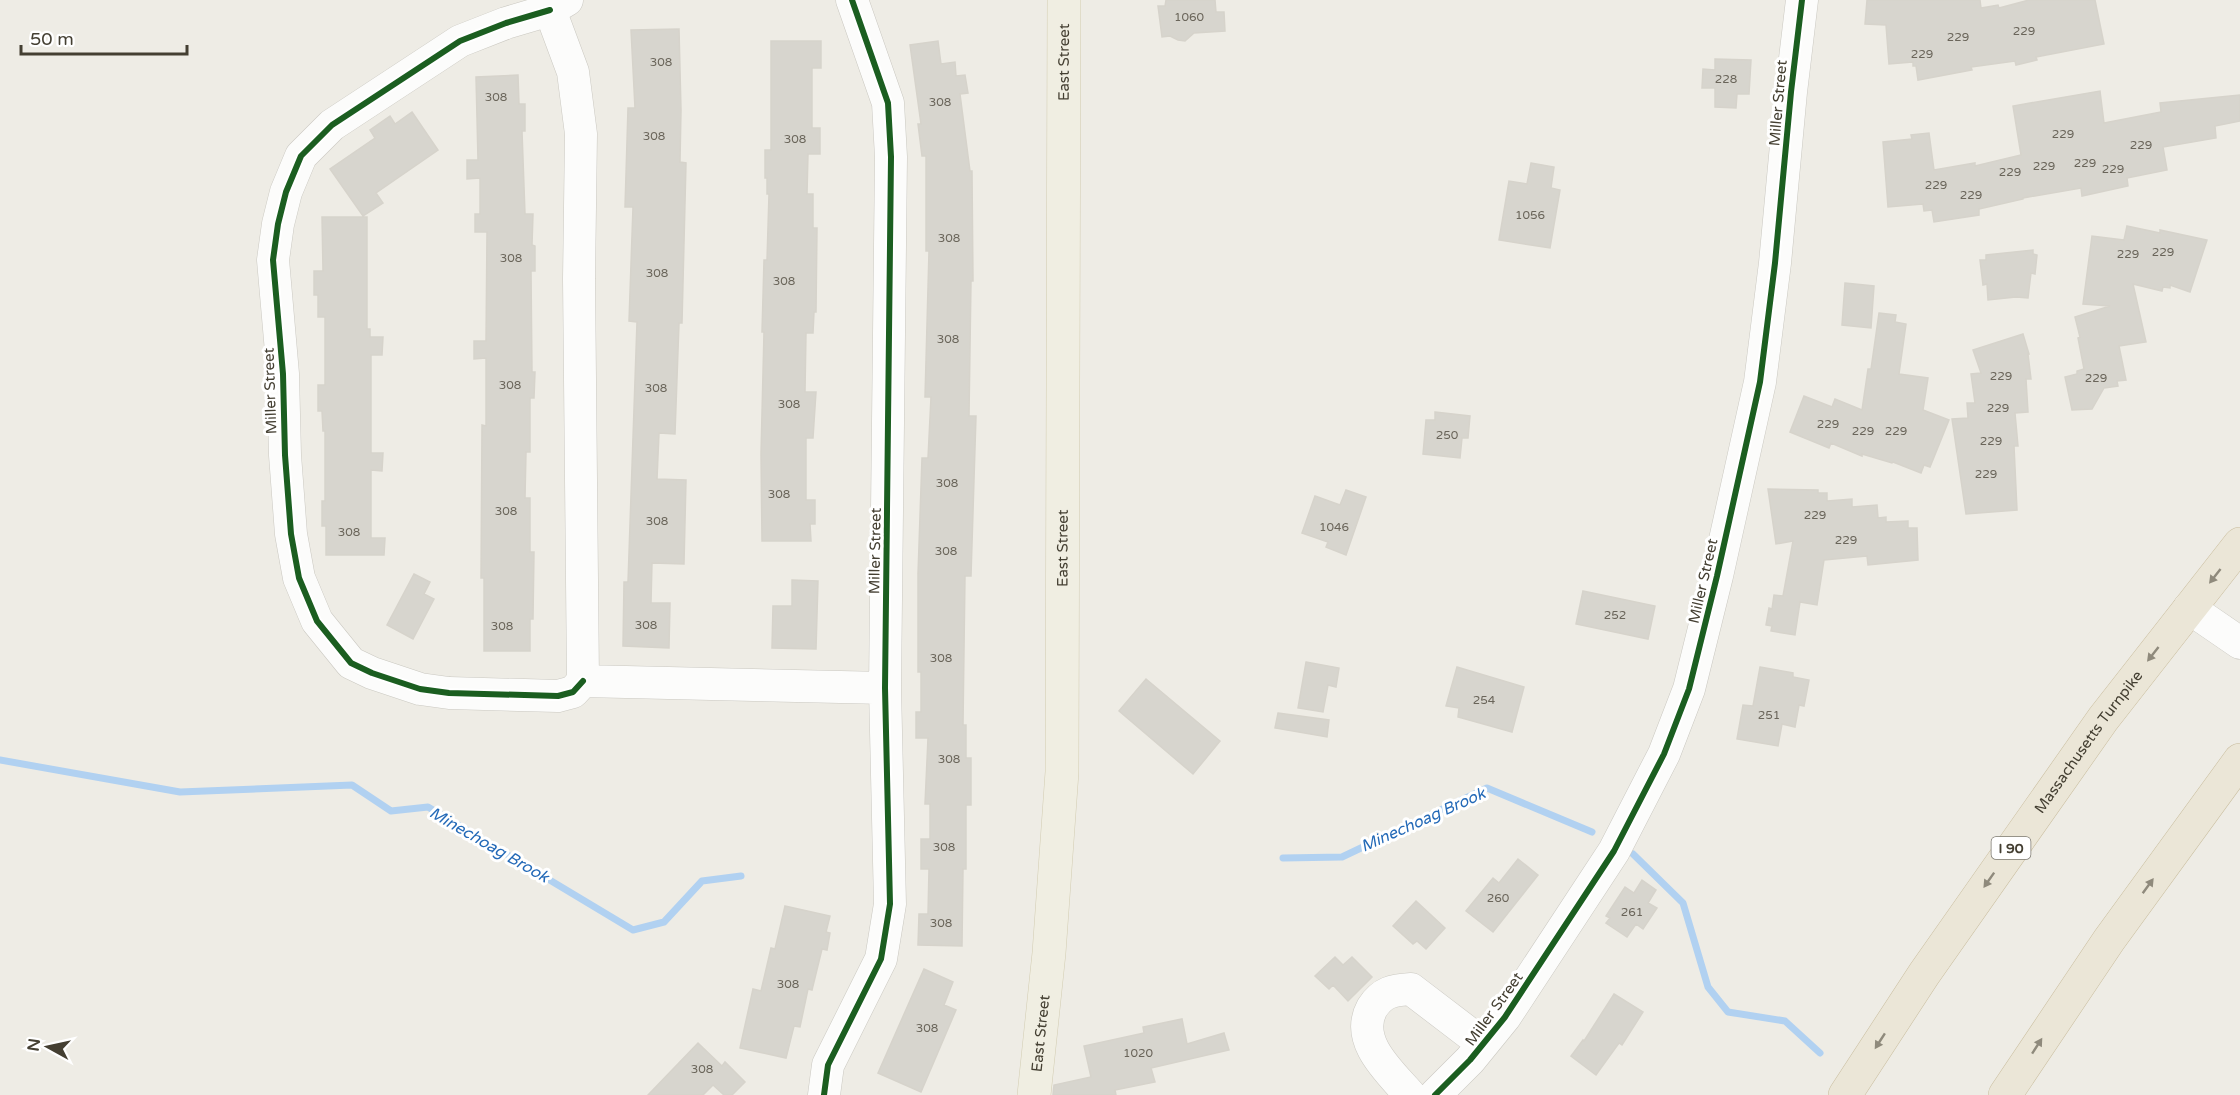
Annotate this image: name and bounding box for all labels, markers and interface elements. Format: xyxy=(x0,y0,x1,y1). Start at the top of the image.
house number: 1060 xyxy=(1174,10,1205,24)
scale bar xyxy=(21,18,188,56)
street label: East Street xyxy=(1055,23,1073,101)
house number: 229 xyxy=(2013,24,2035,38)
text: 50 m xyxy=(30,28,74,50)
house number: 229 xyxy=(1947,30,1969,44)
house number: 229 xyxy=(1911,47,1933,61)
house number: 308 xyxy=(650,55,672,69)
street label: Miller Street xyxy=(1765,59,1791,147)
house number: 228 xyxy=(1715,72,1737,86)
house number: 308 xyxy=(485,90,507,104)
house number: 308 xyxy=(929,95,951,109)
house number: 229 xyxy=(2052,127,2074,141)
house number: 308 xyxy=(643,129,665,143)
house number: 308 xyxy=(784,132,806,146)
house number: 229 xyxy=(2130,138,2152,152)
house number: 229 xyxy=(2074,156,2096,170)
house number: 229 xyxy=(2033,159,2055,173)
house number: 229 xyxy=(2102,162,2124,176)
house number: 229 xyxy=(1999,165,2021,179)
house number: 229 xyxy=(1925,178,1947,192)
house number: 229 xyxy=(1960,188,1982,202)
house number: 1056 xyxy=(1515,208,1545,222)
house number: 308 xyxy=(938,231,960,245)
house number: 229 xyxy=(2152,245,2174,259)
house number: 229 xyxy=(2117,247,2139,261)
house number: 308 xyxy=(500,251,522,265)
house number: 308 xyxy=(646,266,668,280)
house number: 308 xyxy=(773,274,795,288)
house number: 308 xyxy=(937,332,959,346)
street label: Miller Street xyxy=(259,347,281,435)
house number: 229 xyxy=(1990,369,2012,383)
house number: 229 xyxy=(2085,371,2107,385)
house number: 308 xyxy=(499,378,521,392)
house number: 308 xyxy=(645,381,667,395)
house number: 308 xyxy=(778,397,800,411)
house number: 229 xyxy=(1987,401,2009,415)
house number: 229 xyxy=(1817,417,1839,431)
house number: 229 xyxy=(1852,424,1874,438)
house number: 229 xyxy=(1885,424,1907,438)
house number: 250 xyxy=(1436,428,1459,442)
house number: 229 xyxy=(1980,434,2002,448)
house number: 229 xyxy=(1975,467,1997,481)
house number: 308 xyxy=(936,476,958,490)
house number: 308 xyxy=(768,487,790,501)
house number: 308 xyxy=(495,504,517,518)
street label: Miller Street xyxy=(865,507,885,594)
house number: 229 xyxy=(1804,508,1826,522)
street label: East Street xyxy=(1053,509,1072,587)
house number: 308 xyxy=(646,514,668,528)
house number: 1046 xyxy=(1319,520,1349,534)
house number: 308 xyxy=(338,525,360,539)
house number: 229 xyxy=(1835,533,1857,547)
street label: Miller Street xyxy=(1684,537,1722,625)
house number: 308 xyxy=(935,544,957,558)
one-way arrow xyxy=(2208,568,2221,584)
house number: 252 xyxy=(1604,608,1626,622)
house number: 308 xyxy=(635,618,657,632)
house number: 308 xyxy=(491,619,513,633)
one-way arrow xyxy=(2148,647,2160,662)
house number: 308 xyxy=(930,651,952,665)
street label: Massachusetts Turnpike xyxy=(2031,667,2147,817)
house number: 254 xyxy=(1473,693,1496,707)
house number: 251 xyxy=(1758,708,1780,722)
house number: 308 xyxy=(938,752,960,766)
water label: Minechoag Brook xyxy=(1358,783,1490,856)
water label: Minechoag Brook xyxy=(426,803,553,888)
road number: I 90 xyxy=(1992,837,2030,859)
house number: 308 xyxy=(933,840,955,854)
one-way arrow xyxy=(1983,871,1995,887)
one-way arrow xyxy=(2142,878,2154,894)
house number: 260 xyxy=(1487,891,1510,905)
house number: 261 xyxy=(1621,905,1643,919)
house number: 308 xyxy=(930,916,952,930)
street label: Miller Street xyxy=(1461,968,1527,1049)
house number: 308 xyxy=(777,977,799,991)
street label: East Street xyxy=(1027,994,1054,1073)
north arrow xyxy=(18,1017,78,1077)
house number: 308 xyxy=(916,1021,938,1035)
one-way arrow xyxy=(1874,1033,1885,1049)
text: N xyxy=(23,1037,45,1053)
one-way arrow xyxy=(2031,1038,2042,1054)
house number: 1020 xyxy=(1123,1046,1154,1060)
house number: 308 xyxy=(691,1062,713,1076)

